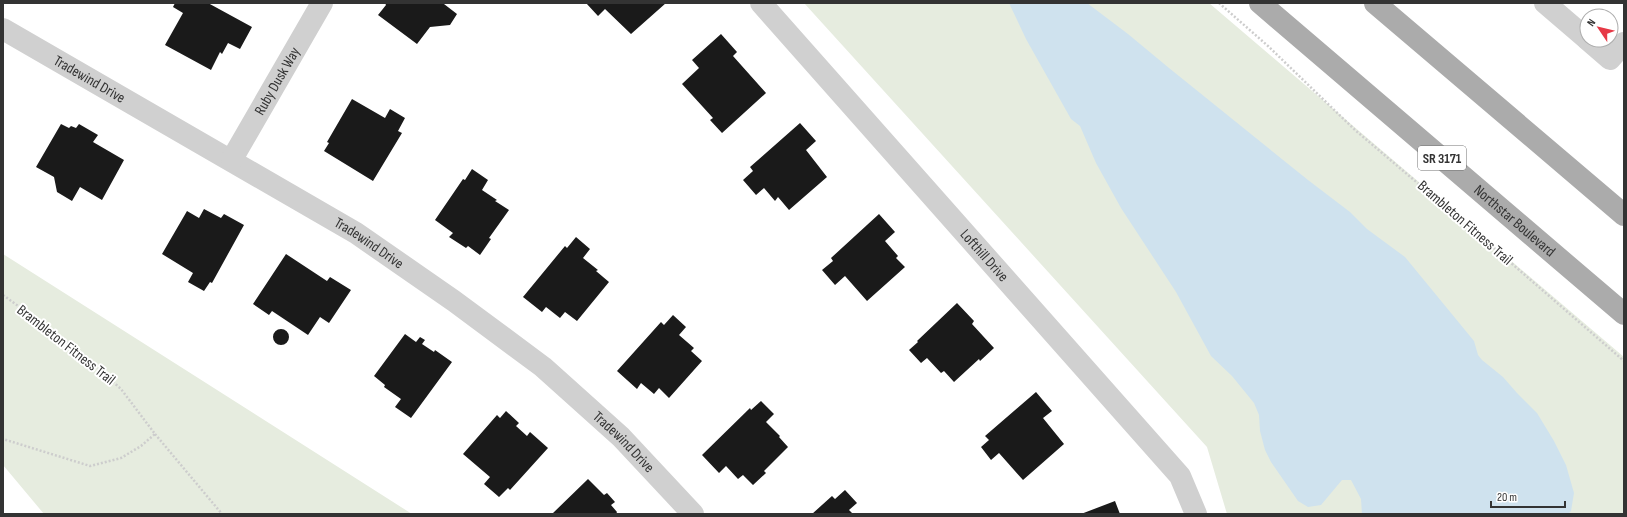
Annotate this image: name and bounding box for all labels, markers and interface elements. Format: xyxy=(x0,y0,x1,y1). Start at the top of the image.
north arrow xyxy=(1579,8,1619,48)
text: N xyxy=(1584,16,1598,29)
street label: Ruby Dusk Way xyxy=(250,43,304,119)
street label: Tradewind Drive xyxy=(50,51,129,107)
road number: SR 3171 xyxy=(1418,146,1466,170)
street label: Brambleton Fitness Trail xyxy=(1414,177,1516,269)
street label: Northstar Boulevard xyxy=(1470,180,1559,261)
street label: Tradewind Drive xyxy=(331,213,408,273)
street label: Lofthill Drive xyxy=(956,225,1013,285)
street label: Brambleton Fitness Trail xyxy=(13,301,119,389)
street label: Tradewind Drive xyxy=(589,407,659,477)
scale bar xyxy=(1491,483,1565,509)
text: 20 m xyxy=(1497,490,1517,505)

